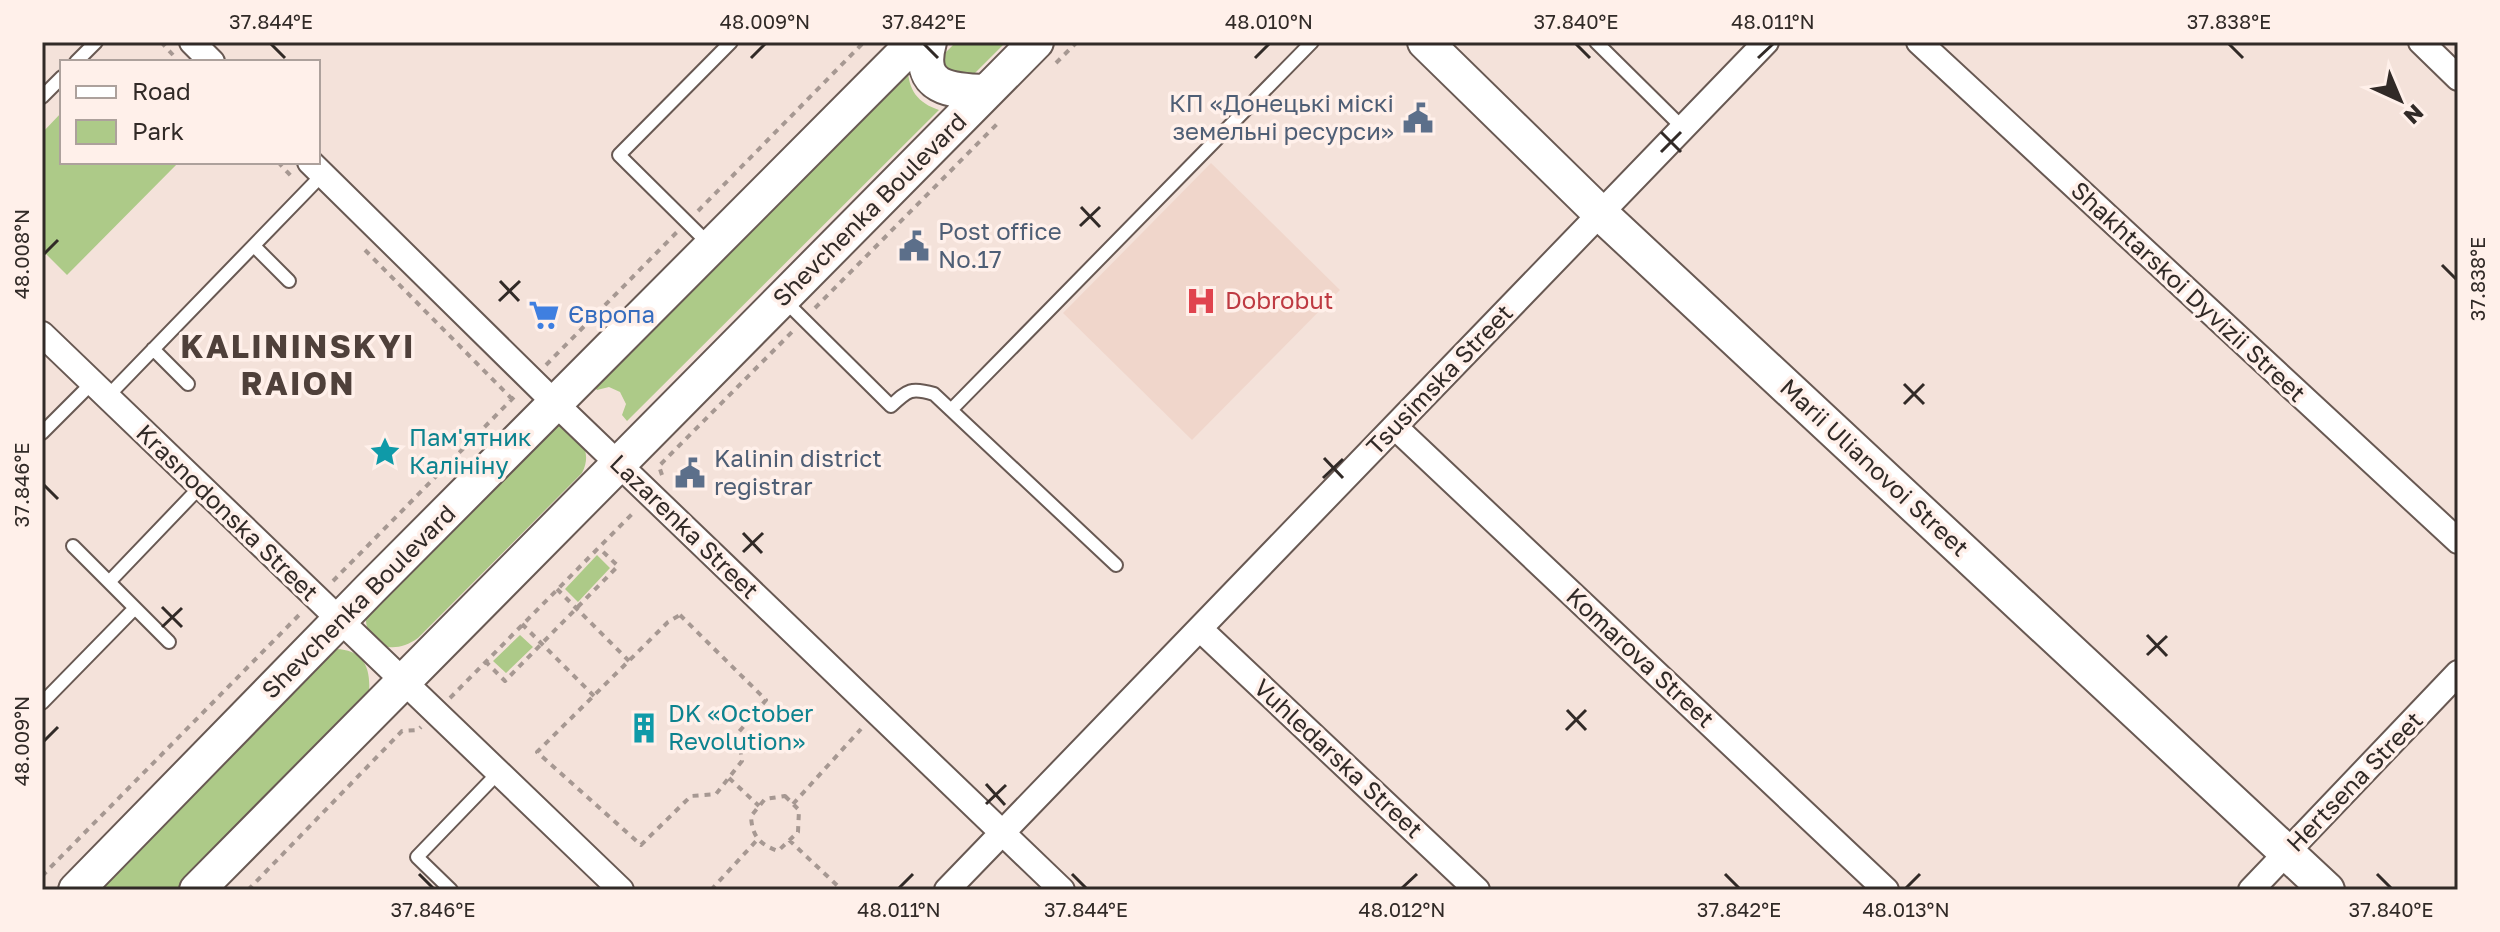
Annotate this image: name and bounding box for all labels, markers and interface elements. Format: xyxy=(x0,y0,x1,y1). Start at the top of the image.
text: 37.844°E xyxy=(229,9,313,33)
text: 48.009°N xyxy=(720,9,810,33)
text: 37.842°E xyxy=(882,9,966,33)
text: 48.010°N xyxy=(1225,9,1313,33)
text: 37.840°E xyxy=(1533,9,1619,33)
text: 48.011°N xyxy=(1731,9,1815,33)
text: 37.838°E xyxy=(2187,9,2271,33)
legend xyxy=(60,60,320,164)
north arrow xyxy=(2360,60,2440,140)
text: Road xyxy=(132,76,191,105)
place label: КП «Донецькі міскі земельні ресурси» xyxy=(1169,88,1394,145)
text: N xyxy=(2399,99,2430,130)
public building icon: КП «Донецькі міскі земельні ресурси» xyxy=(1401,101,1435,135)
street label: Shevchenka Boulevard xyxy=(766,106,972,312)
text: Park xyxy=(132,116,184,145)
street label: Shakhtarskoi Dyvizii Street xyxy=(2066,175,2312,407)
text: 48.008°N xyxy=(9,209,33,299)
place label: Post office No.17 xyxy=(938,216,1062,273)
public building icon: Post office No.17 xyxy=(897,229,931,263)
text: 37.838°E xyxy=(2465,237,2489,321)
hospital icon: Dobrobut xyxy=(1184,284,1218,318)
place label: Dobrobut xyxy=(1225,285,1333,314)
supermarket icon: Європа xyxy=(527,298,561,332)
street label: Tsusimska Street xyxy=(1360,298,1518,460)
place label: Європа xyxy=(568,299,655,328)
district label: KALININSKYI RAION xyxy=(180,327,416,402)
street label: Marii Ulianovoi Street xyxy=(1775,372,1975,562)
street label: Krasnodonska Street xyxy=(131,418,325,606)
place label: Пам'ятник Калініну xyxy=(409,422,532,479)
place icon: Пам'ятник Калініну xyxy=(368,435,402,469)
text: 37.846°E xyxy=(9,443,33,527)
place label: Kalinin district registrar xyxy=(714,443,882,500)
street label: Lazarenka Street xyxy=(605,448,765,604)
public building icon: Kalinin district registrar xyxy=(673,456,707,490)
street label: Shevchenka Boulevard xyxy=(255,498,461,704)
street label: Komarova Street xyxy=(1561,581,1721,733)
street label: Vuhledarska Street xyxy=(1249,672,1429,844)
text: 48.009°N xyxy=(9,696,33,786)
place label: DK «October Revolution» xyxy=(668,698,813,755)
street label: Hertsena Street xyxy=(2280,705,2428,857)
building icon: DK «October Revolution» xyxy=(627,711,661,745)
text: 37.846°E xyxy=(391,897,475,921)
text: 48.011°N xyxy=(857,897,941,921)
text: 37.844°E xyxy=(1044,897,1128,921)
text: 48.012°N xyxy=(1358,897,1446,921)
text: 37.842°E xyxy=(1697,897,1781,921)
text: 48.013°N xyxy=(1862,897,1950,921)
text: 37.840°E xyxy=(2348,897,2434,921)

